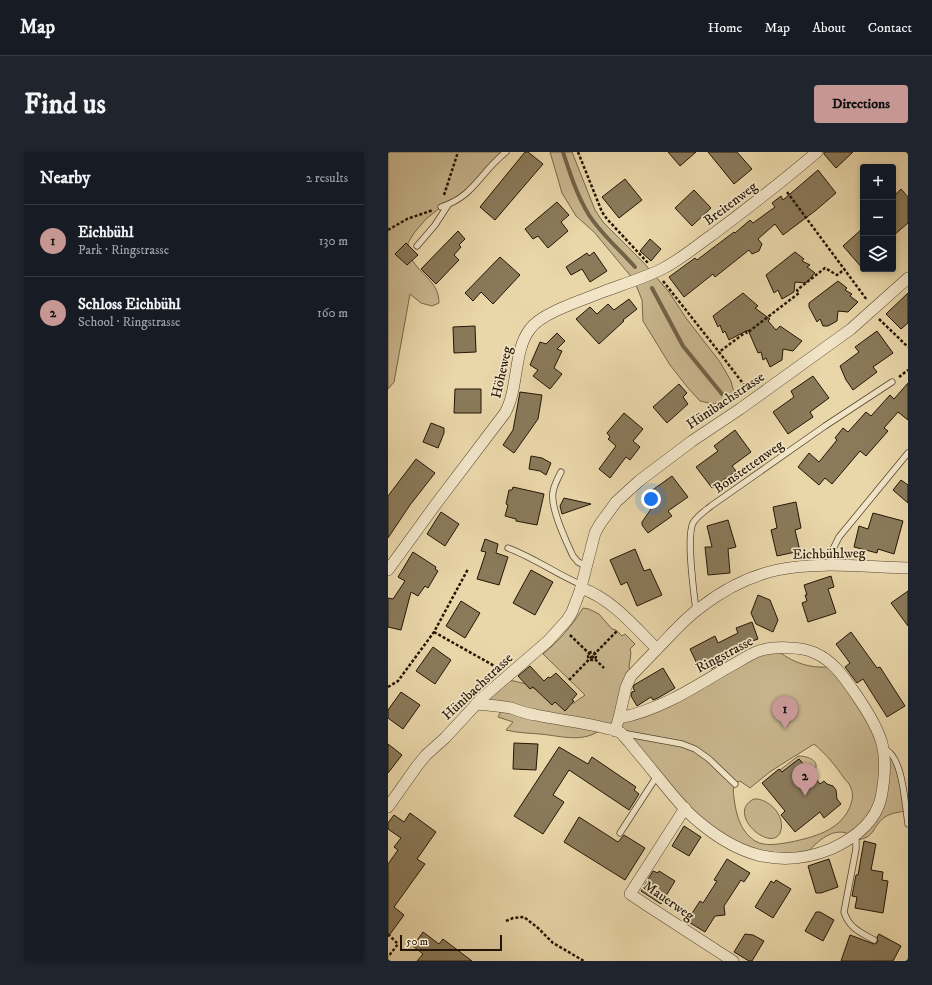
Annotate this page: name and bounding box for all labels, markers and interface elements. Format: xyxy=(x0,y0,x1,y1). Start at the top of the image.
text: Map xyxy=(20,16,55,39)
text: Home xyxy=(708,19,742,37)
text: Map xyxy=(764,19,790,37)
text: About xyxy=(812,19,846,37)
text: Contact xyxy=(868,19,912,37)
button: Directions xyxy=(814,85,908,123)
text: Find us xyxy=(24,87,106,122)
map controls xyxy=(860,164,896,272)
button: + xyxy=(860,164,896,200)
text: Nearby xyxy=(40,167,90,189)
text: 2 results xyxy=(306,170,348,186)
street label: Breitenweg xyxy=(700,178,761,230)
button: − xyxy=(860,200,896,236)
text: Eichbühl xyxy=(78,223,133,242)
text: 1 xyxy=(51,233,55,249)
text: 130 m xyxy=(319,233,348,249)
button: layers xyxy=(860,236,896,272)
text: Park · Ringstrasse xyxy=(78,242,169,258)
text: Schloss Eichbühl xyxy=(78,295,181,314)
text: 2 xyxy=(50,305,56,321)
text: 160 m xyxy=(317,305,348,321)
text: School · Ringstrasse xyxy=(78,314,180,330)
street label: Höheweg xyxy=(487,344,517,400)
street label: Hünibachstrasse xyxy=(683,368,768,434)
street label: Bonstettenweg xyxy=(710,436,787,498)
your location xyxy=(641,489,661,509)
street label: Eichbühlweg xyxy=(792,544,866,564)
street label: Ringstrasse xyxy=(693,632,756,678)
street label: Hünibachstrasse xyxy=(438,649,517,724)
pin: 1 xyxy=(772,696,798,729)
pin: 2 xyxy=(792,763,818,796)
street label: Mauerweg xyxy=(639,877,698,925)
scale bar xyxy=(400,933,502,952)
text: 50 m xyxy=(406,935,428,949)

